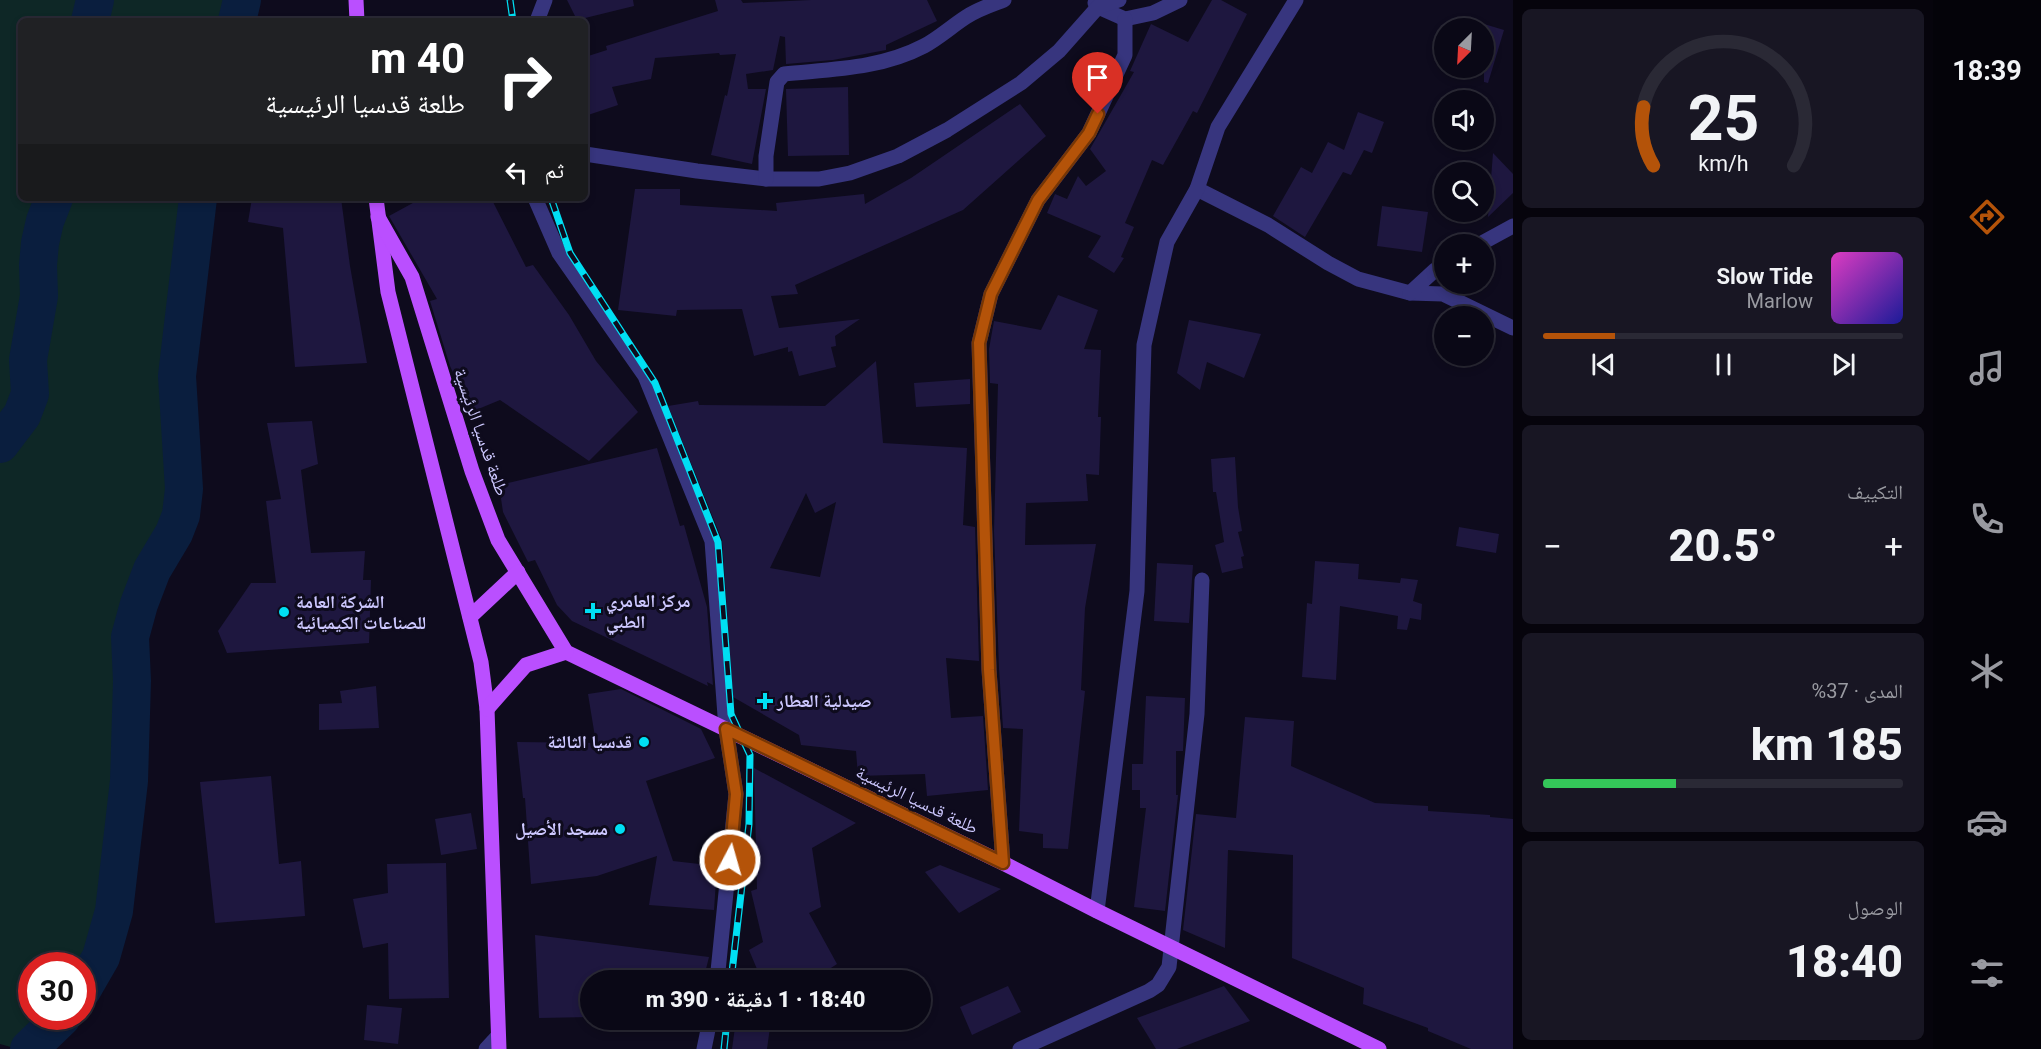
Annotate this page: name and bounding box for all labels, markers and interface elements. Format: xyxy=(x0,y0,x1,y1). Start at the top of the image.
north arrow xyxy=(1434,18,1494,78)
map controls xyxy=(1434,18,1494,366)
text: 40 m xyxy=(370,34,465,83)
icon: right xyxy=(486,42,564,120)
pin xyxy=(1072,52,1123,114)
text: 18:39 xyxy=(1952,55,2022,87)
icon: arrive xyxy=(1081,61,1114,94)
text: 25 xyxy=(1687,82,1759,155)
text: طلعة قدسيا الرئيسية xyxy=(265,88,465,120)
button: sound xyxy=(1434,90,1494,150)
text: km/h xyxy=(1698,151,1748,176)
icon: left xyxy=(500,156,533,189)
text: ثم xyxy=(545,158,564,183)
button: search xyxy=(1434,162,1494,222)
icon: directions xyxy=(1966,196,2008,238)
button: + xyxy=(1434,234,1494,294)
text: Slow Tide xyxy=(1716,264,1813,289)
text: Marlow xyxy=(1747,289,1813,313)
button: − xyxy=(1434,306,1494,366)
icon: music xyxy=(1966,347,2008,389)
icon: previous xyxy=(1587,348,1620,381)
icon: pause xyxy=(1707,348,1740,381)
icon: next xyxy=(1827,348,1860,381)
street label: طلعة قدسيا الرئيسية xyxy=(450,365,513,498)
text: التكييف xyxy=(1847,480,1903,504)
icon: phone xyxy=(1966,498,2008,540)
text: 20.5° xyxy=(1669,519,1778,572)
text: − xyxy=(1543,527,1562,566)
text: + xyxy=(1884,527,1903,566)
place label: مركز العامري الطبي xyxy=(606,590,691,636)
place label: الشركة العامة للصناعات الكيميائية xyxy=(296,591,426,633)
marker: مركز العامري الطبي xyxy=(584,602,602,620)
marker: الشركة العامة للصناعات الكيميائية xyxy=(277,605,291,619)
icon: climate xyxy=(1966,650,2008,692)
text: المدى · 37% xyxy=(1812,679,1903,703)
place label: صيدلية العطار xyxy=(776,690,872,711)
marker: صيدلية العطار xyxy=(758,694,772,708)
text: 185 km xyxy=(1751,718,1903,771)
place label: قدسيا الثالثة xyxy=(547,731,632,752)
marker: قدسيا الثالثة xyxy=(637,735,651,749)
street label: طلعة قدسيا الرئيسية xyxy=(853,761,982,838)
icon: car xyxy=(1966,801,2008,843)
place label: مسجد الأصيل xyxy=(515,818,608,840)
marker: مسجد الأصيل xyxy=(613,822,627,836)
position arrow xyxy=(698,828,762,892)
text: الوصول xyxy=(1848,896,1903,920)
text: 18:40 xyxy=(1786,935,1903,988)
speed limit sign: 30 xyxy=(18,952,96,1030)
icon: filters xyxy=(1966,952,2008,994)
text: 18:40 · 1 دقيقة · 390 m xyxy=(646,987,865,1012)

